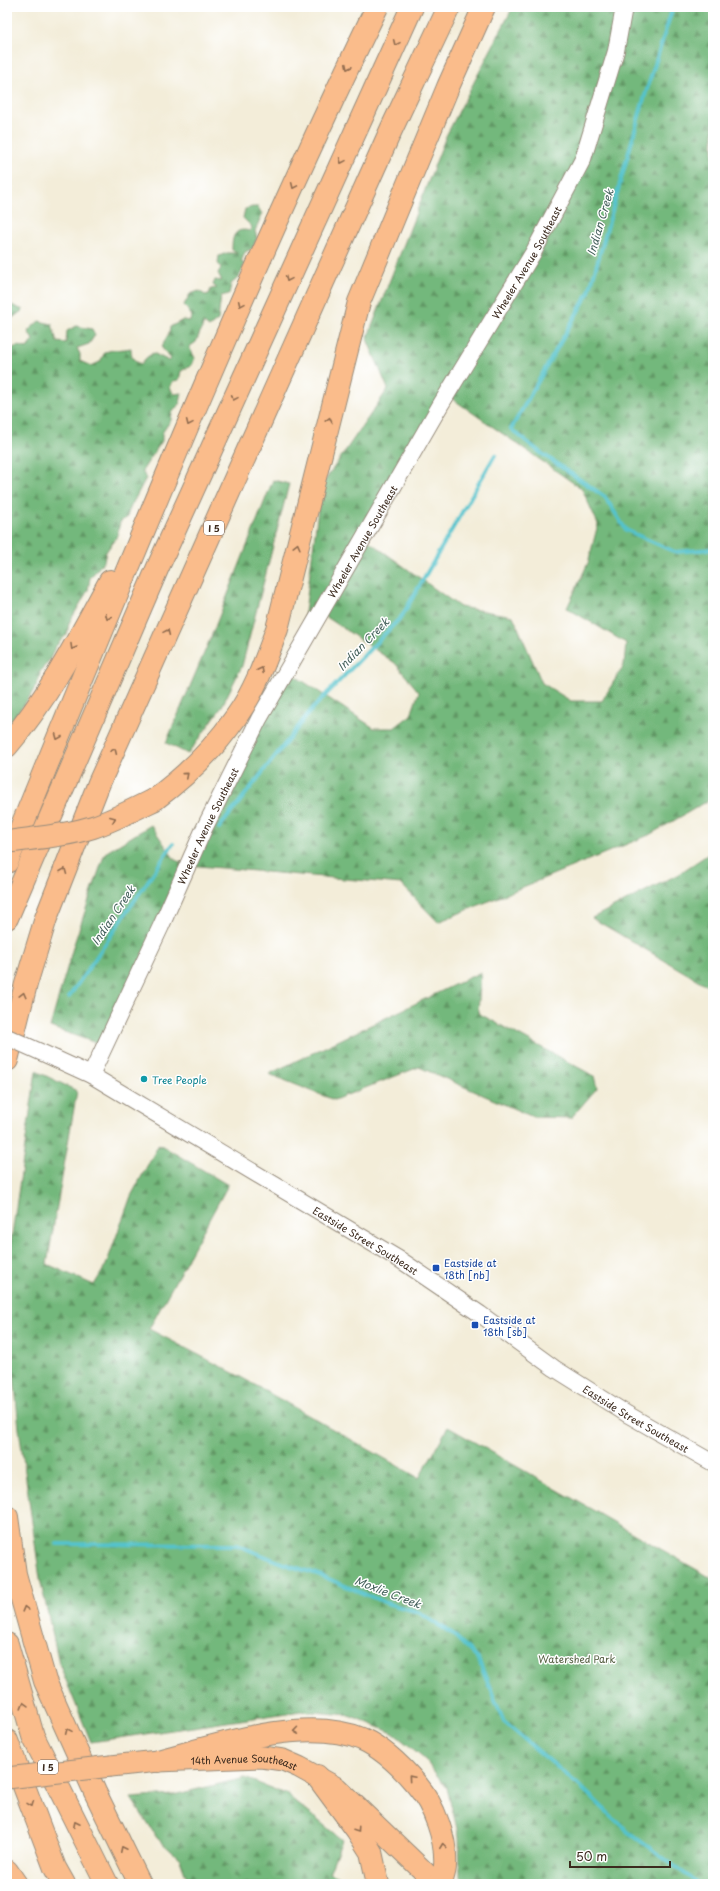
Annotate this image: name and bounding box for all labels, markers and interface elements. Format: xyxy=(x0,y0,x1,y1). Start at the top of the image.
one-way arrow xyxy=(393,38,401,46)
one-way arrow xyxy=(345,63,353,71)
one-way arrow xyxy=(339,156,347,164)
one-way arrow xyxy=(291,181,299,189)
water label: Indian Creek xyxy=(582,185,618,257)
street label: Wheeler Avenue Southeast xyxy=(487,203,564,321)
one-way arrow xyxy=(285,275,293,283)
one-way arrow xyxy=(238,301,246,308)
one-way arrow xyxy=(231,394,239,401)
one-way arrow xyxy=(324,416,333,423)
one-way arrow xyxy=(186,419,194,427)
street label: Wheeler Avenue Southeast xyxy=(323,482,400,600)
road number: I 5 xyxy=(204,521,224,535)
one-way arrow xyxy=(293,543,301,549)
water label: Indian Creek xyxy=(333,612,394,675)
one-way arrow xyxy=(105,613,113,621)
one-way arrow xyxy=(162,629,170,637)
one-way arrow xyxy=(70,643,78,650)
one-way arrow xyxy=(257,667,264,675)
one-way arrow xyxy=(55,734,63,741)
one-way arrow xyxy=(109,748,117,755)
street label: Wheeler Avenue Southeast xyxy=(173,765,241,887)
one-way arrow xyxy=(181,772,189,780)
one-way arrow xyxy=(110,815,117,823)
one-way arrow xyxy=(59,868,67,875)
water label: Indian Creek xyxy=(87,881,140,948)
one-way arrow xyxy=(19,991,27,998)
place label: Tree People xyxy=(152,1072,207,1087)
marker: Tree People xyxy=(139,1074,149,1084)
street label: Eastside Street Southeast xyxy=(310,1202,422,1278)
place label: Eastside at 18th [nb] xyxy=(444,1255,497,1282)
marker: Eastside at 18th [nb] xyxy=(431,1263,441,1273)
place label: Eastside at 18th [sb] xyxy=(483,1312,536,1339)
marker: Eastside at 18th [sb] xyxy=(470,1320,480,1330)
street label: Eastside Street Southeast xyxy=(580,1381,692,1455)
water label: Moxlie Creek xyxy=(352,1572,425,1613)
one-way arrow xyxy=(21,1605,30,1612)
park label: Watershed Park xyxy=(538,1651,616,1666)
one-way arrow xyxy=(21,1702,29,1709)
one-way arrow xyxy=(293,1726,299,1735)
one-way arrow xyxy=(65,1728,73,1735)
street label: 14th Avenue Southeast xyxy=(190,1749,300,1773)
road number: I 5 xyxy=(38,1760,58,1774)
one-way arrow xyxy=(408,1775,415,1782)
one-way arrow xyxy=(26,1800,34,1807)
one-way arrow xyxy=(73,1821,81,1829)
one-way arrow xyxy=(352,1826,360,1833)
one-way arrow xyxy=(438,1843,447,1849)
scale bar xyxy=(570,1843,670,1869)
one-way arrow xyxy=(120,1846,128,1853)
text: 50 m xyxy=(576,1847,607,1865)

